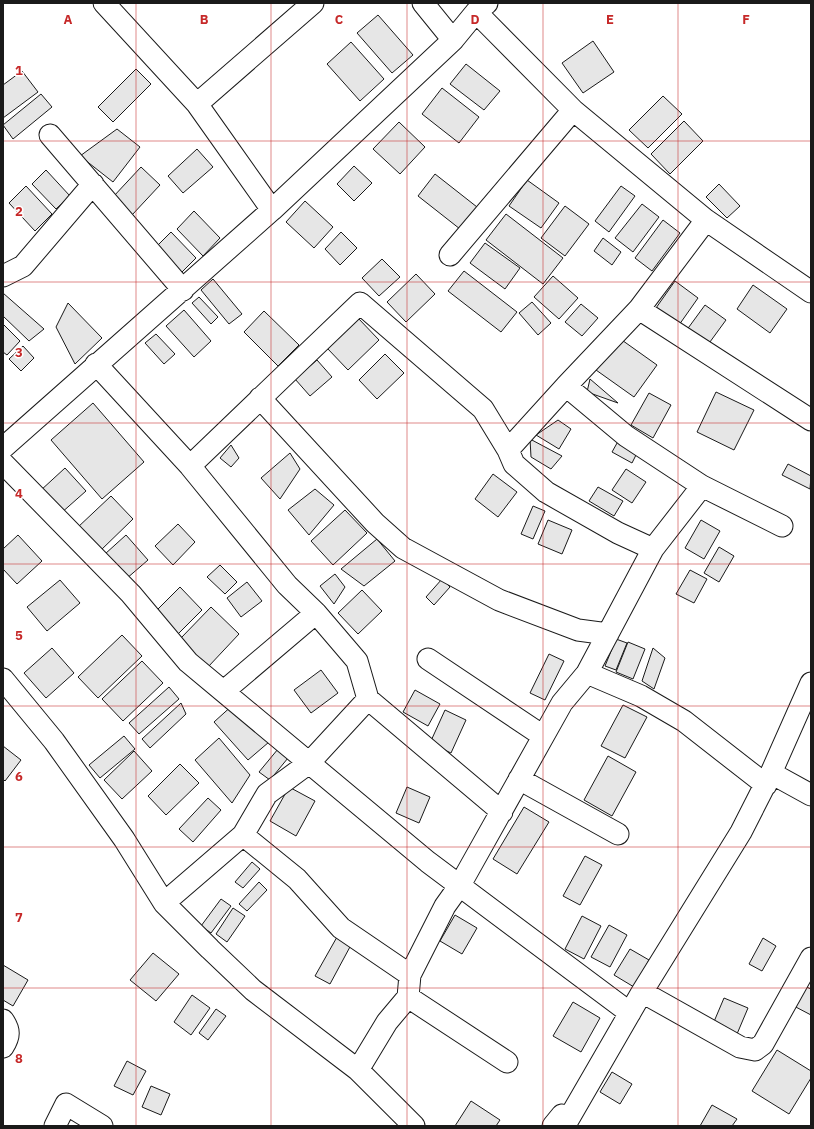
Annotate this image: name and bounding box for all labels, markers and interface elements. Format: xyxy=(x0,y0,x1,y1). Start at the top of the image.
text: A xyxy=(64,11,73,28)
text: B xyxy=(200,11,209,28)
text: C xyxy=(335,11,344,28)
text: D xyxy=(470,11,480,28)
text: E xyxy=(606,11,614,28)
text: F xyxy=(742,11,750,28)
text: 1 xyxy=(15,62,23,79)
text: 2 xyxy=(15,203,23,220)
text: 3 xyxy=(15,344,23,361)
text: 4 xyxy=(15,485,23,502)
text: 5 xyxy=(15,627,23,644)
text: 6 xyxy=(15,768,23,785)
text: 7 xyxy=(15,909,23,926)
text: 8 xyxy=(15,1050,23,1067)

